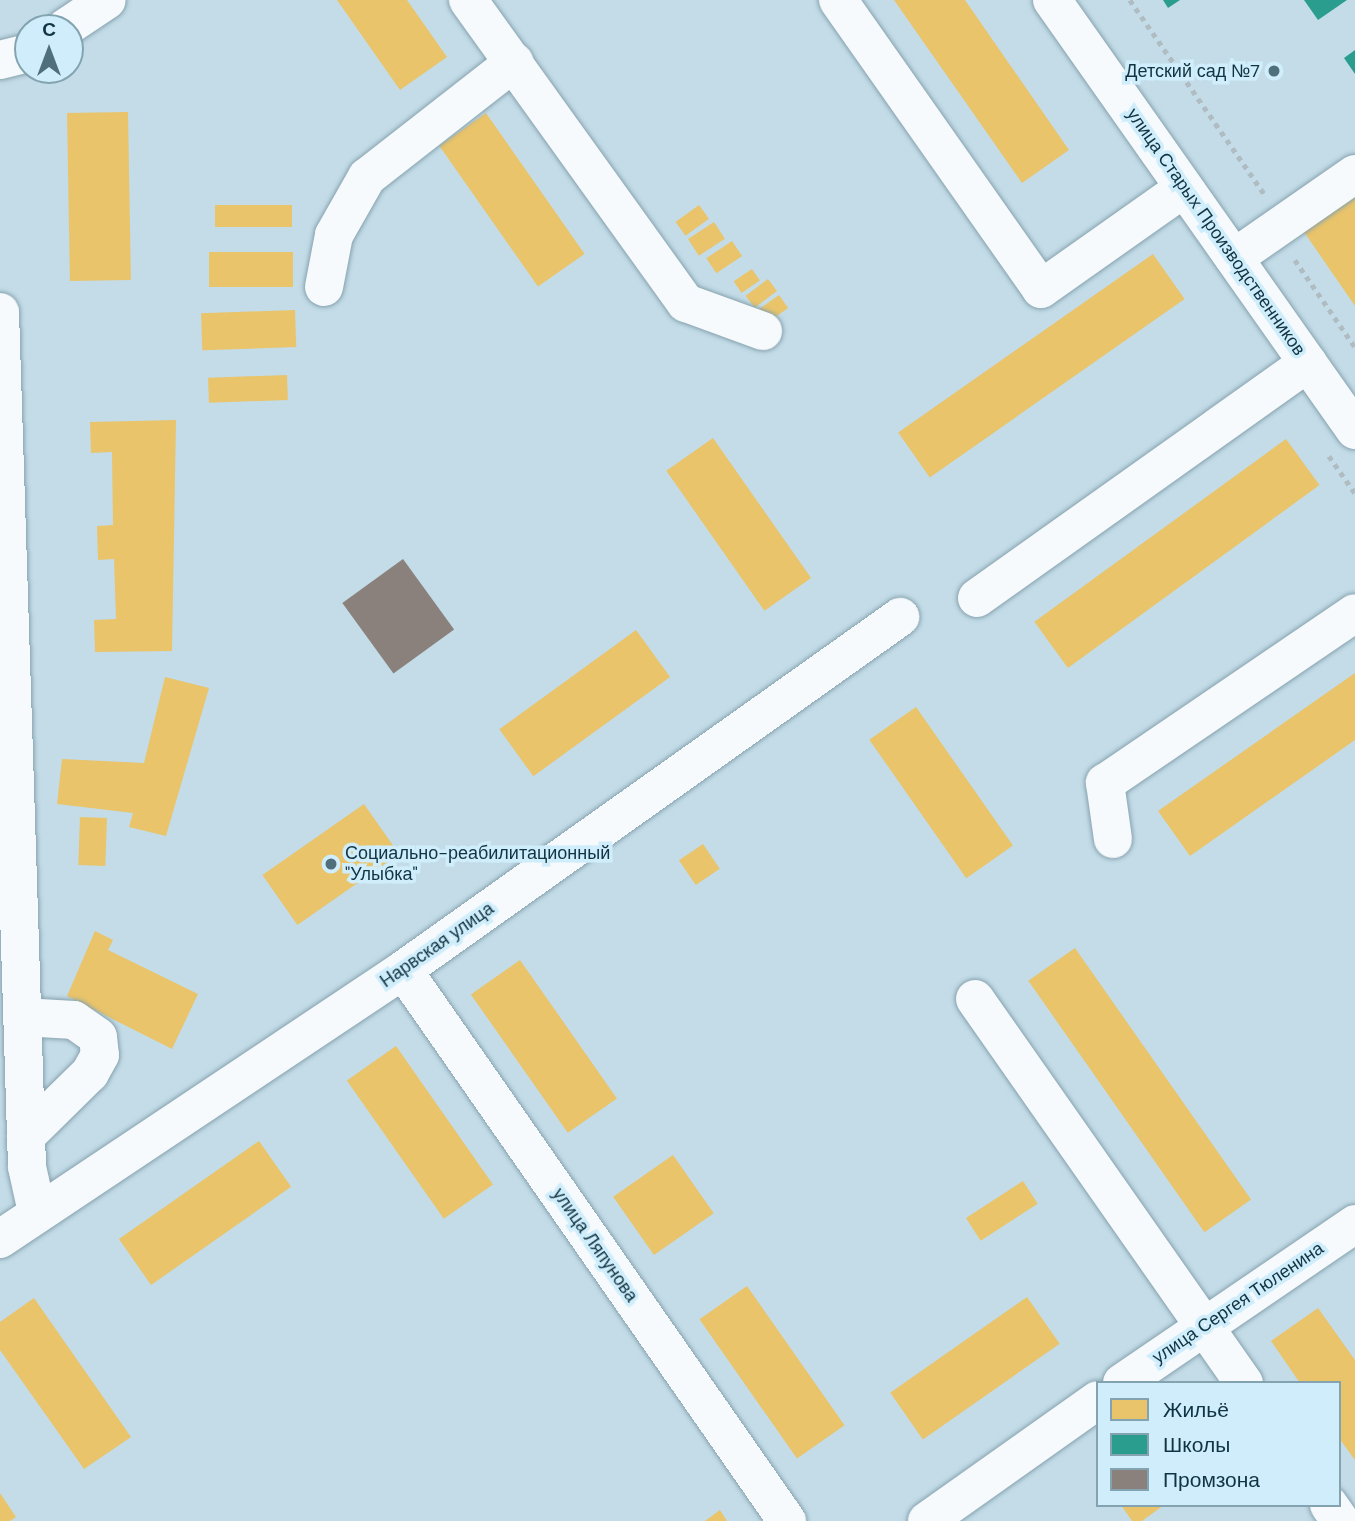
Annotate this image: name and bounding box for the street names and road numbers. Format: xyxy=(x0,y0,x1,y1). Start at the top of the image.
street label: улица Старых Производственников xyxy=(1122,104,1310,360)
street label: Нарвская улица xyxy=(376,898,498,992)
street label: улица Ляпунова xyxy=(548,1184,642,1306)
street label: улица Сергея Тюленина xyxy=(1148,1238,1328,1368)

